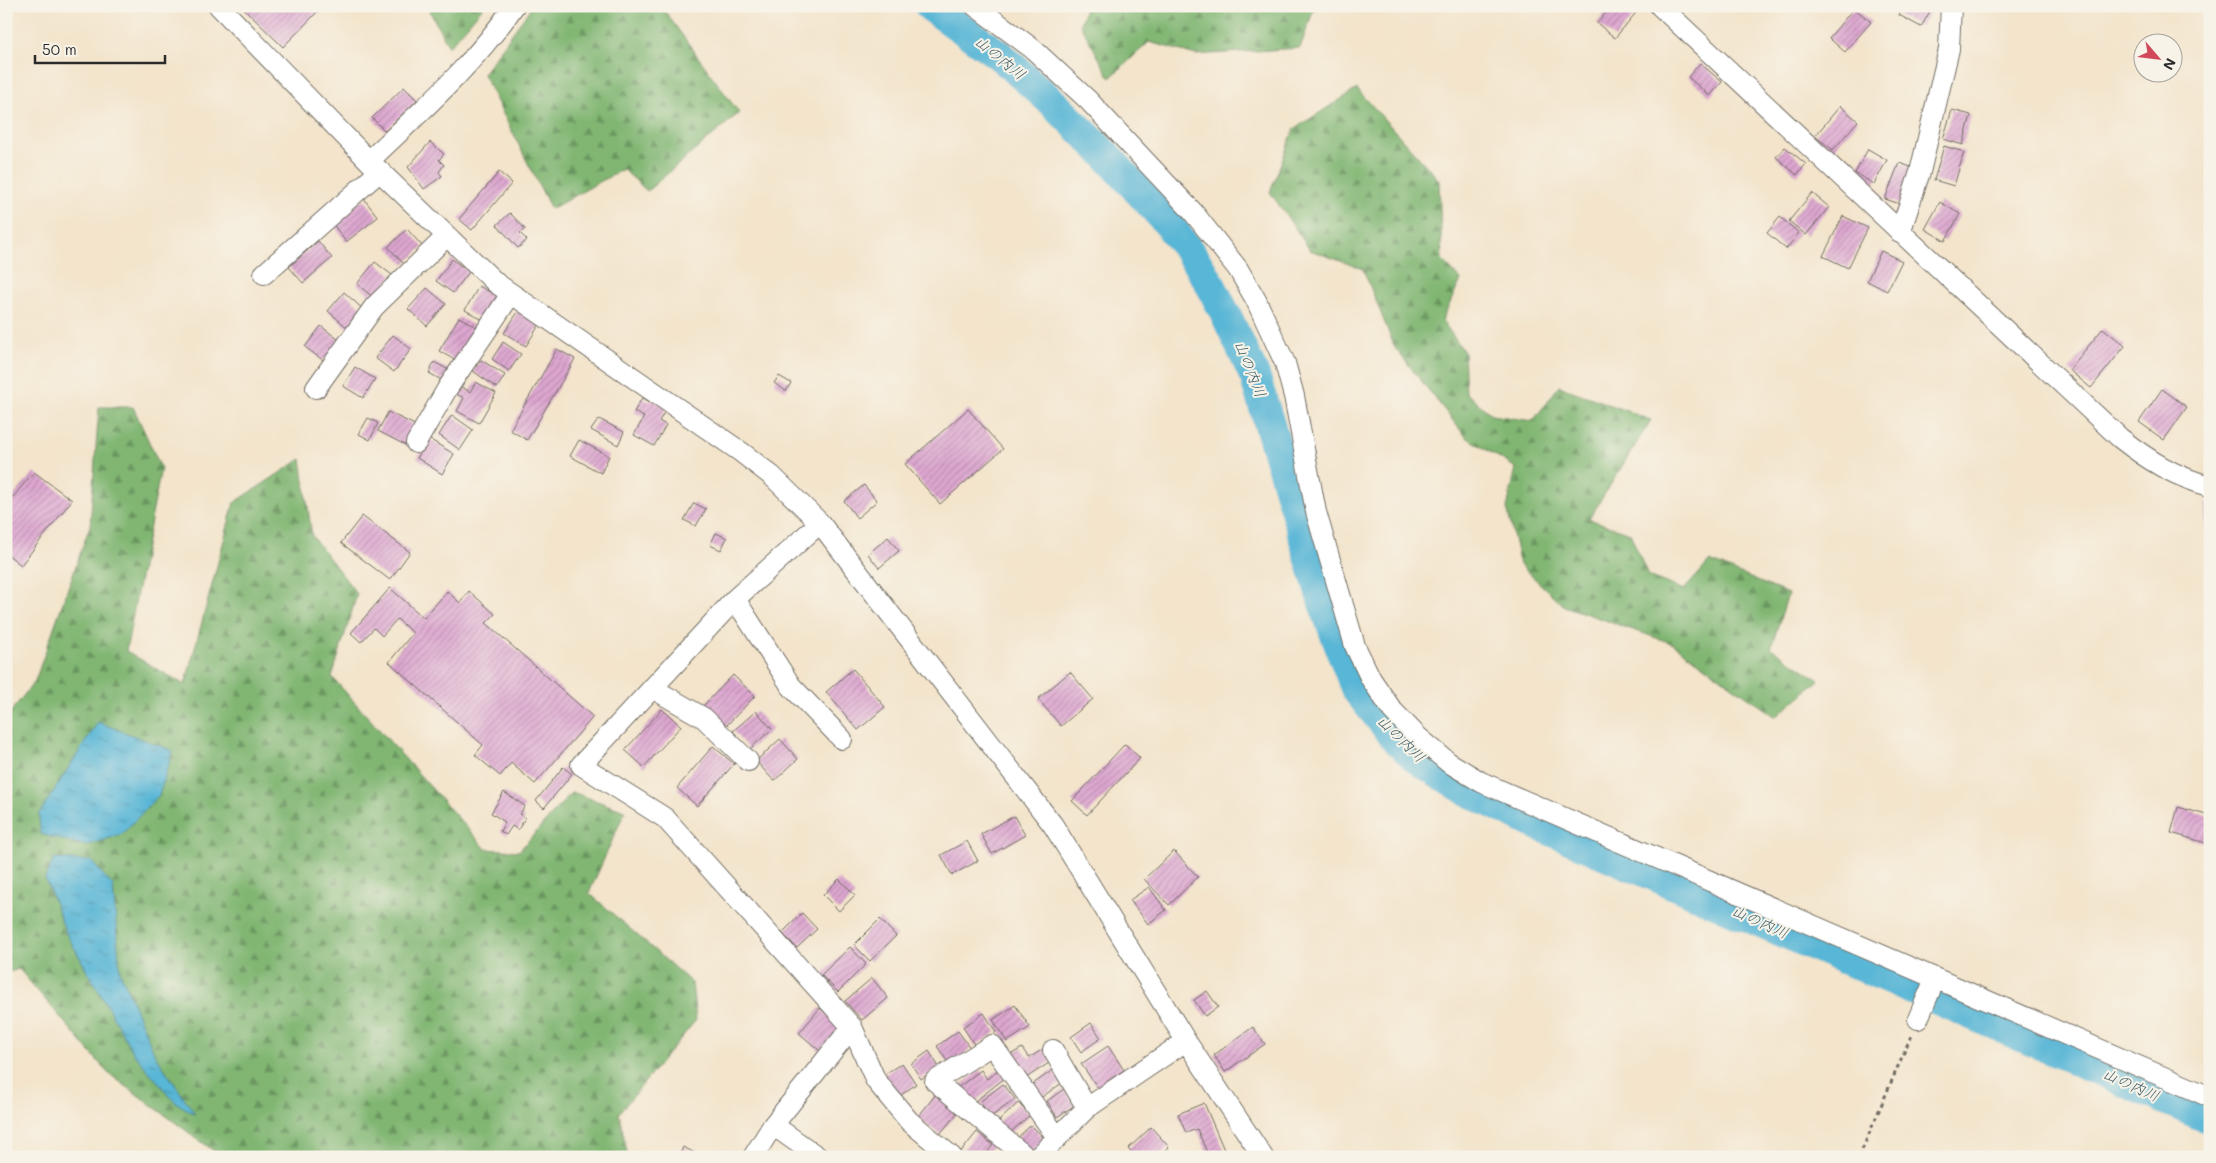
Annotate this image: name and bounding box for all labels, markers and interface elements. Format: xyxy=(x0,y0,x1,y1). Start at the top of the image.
water label: 山の内川 xyxy=(971,31,1030,84)
scale bar xyxy=(35,32,165,64)
north arrow xyxy=(2134,32,2184,82)
text: 50 m xyxy=(42,39,77,59)
text: N xyxy=(2159,55,2181,73)
water label: 山の内川 xyxy=(1230,337,1271,400)
water label: 山の内川 xyxy=(1373,710,1430,766)
water label: 山の内川 xyxy=(1729,900,1792,942)
water label: 山の内川 xyxy=(2100,1063,2163,1105)

